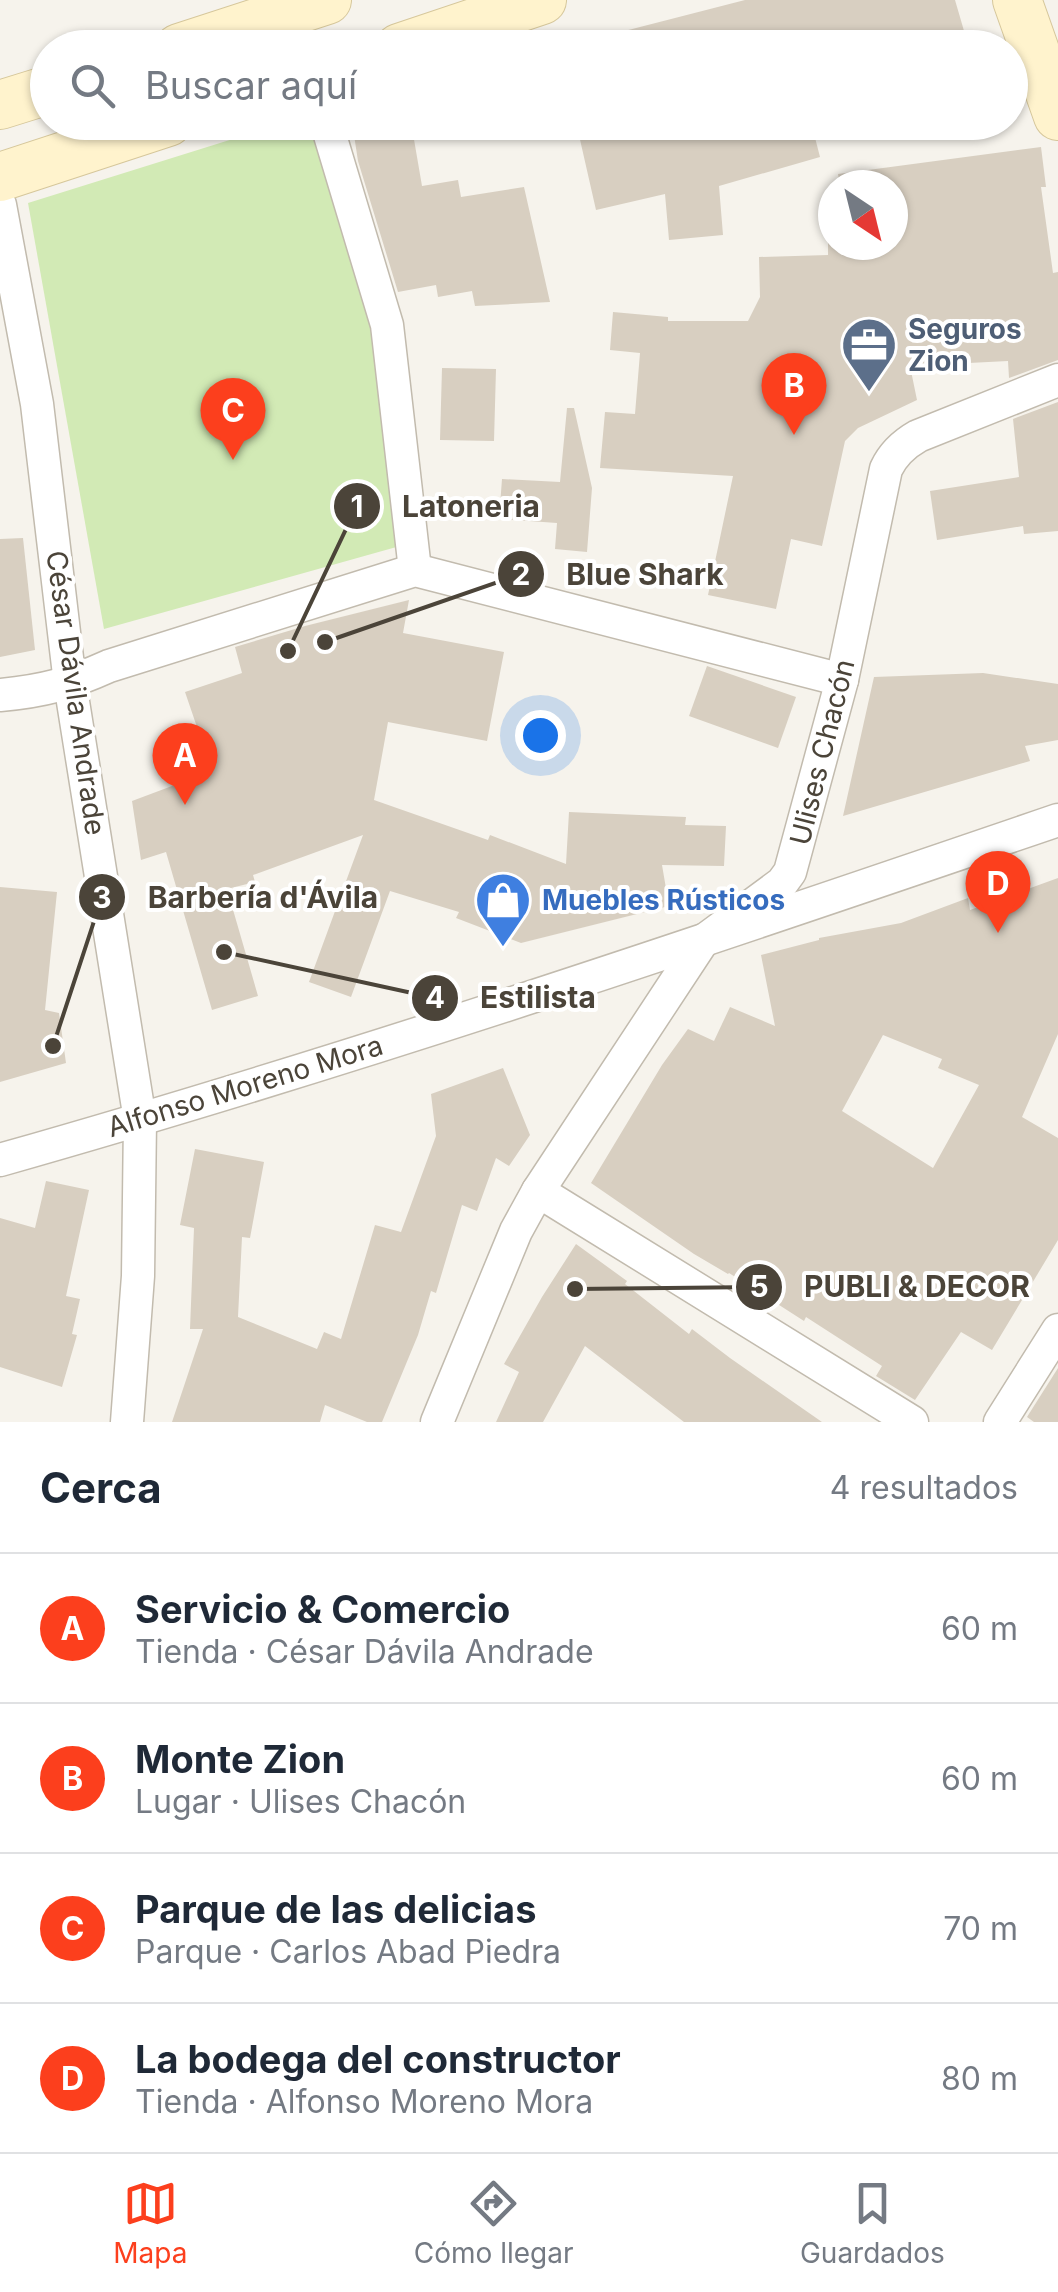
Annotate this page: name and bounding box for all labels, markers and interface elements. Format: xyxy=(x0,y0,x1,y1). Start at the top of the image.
search box xyxy=(30,30,1028,140)
icon: search xyxy=(65,58,120,113)
text: Buscar aquí xyxy=(145,62,357,108)
north arrow xyxy=(818,170,908,260)
place label: Seguros Zion xyxy=(908,312,1022,378)
office icon: Seguros Zion xyxy=(839,315,899,394)
pin: B xyxy=(762,352,826,435)
pin: C xyxy=(200,378,266,460)
callout: Latoneria xyxy=(332,476,560,536)
text: 1 xyxy=(351,488,363,524)
text: Latoneria xyxy=(402,488,540,524)
callout: Blue Shark xyxy=(496,544,744,604)
street label: César Dávila Andrade xyxy=(39,549,113,837)
text: 2 xyxy=(512,556,530,592)
text: Blue Shark xyxy=(566,556,724,592)
street label: Ulises Chacón xyxy=(782,656,862,848)
your location xyxy=(515,710,566,761)
pin: A xyxy=(152,722,218,805)
pin: D xyxy=(966,850,1030,933)
callout: Barbería d'Ávila xyxy=(77,867,398,927)
shop icon: Muebles Rústicos xyxy=(473,870,533,949)
text: 3 xyxy=(92,879,112,915)
text: Barbería d'Ávila xyxy=(148,879,378,915)
place label: Muebles Rústicos xyxy=(542,883,785,917)
callout: Estilista xyxy=(410,968,616,1028)
text: 4 xyxy=(425,979,445,1015)
text: Estilista xyxy=(480,979,596,1015)
street label: Alfonso Moreno Mora xyxy=(103,1028,387,1144)
callout: PUBLI & DECOR xyxy=(734,1257,1050,1317)
text: 5 xyxy=(749,1268,769,1304)
text: PUBLI & DECOR xyxy=(804,1268,1030,1304)
text: Cerca xyxy=(40,1462,162,1513)
text: 4 resultados xyxy=(830,1468,1018,1507)
text: Servicio & Comercio xyxy=(135,1586,510,1632)
text: A xyxy=(61,1609,84,1648)
text: 60 m xyxy=(941,1609,1018,1648)
text: Tienda · César Dávila Andrade xyxy=(135,1632,594,1671)
text: Monte Zion xyxy=(135,1736,345,1782)
text: B xyxy=(62,1759,83,1798)
text: 60 m xyxy=(941,1759,1018,1798)
text: Lugar · Ulises Chacón xyxy=(135,1782,466,1821)
text: Parque de las delicias xyxy=(135,1886,536,1932)
text: C xyxy=(61,1909,84,1948)
text: 70 m xyxy=(943,1909,1018,1948)
text: Parque · Carlos Abad Piedra xyxy=(135,1932,561,1971)
text: La bodega del constructor xyxy=(135,2036,621,2082)
text: D xyxy=(61,2059,84,2098)
text: 80 m xyxy=(941,2059,1018,2098)
text: Tienda · Alfonso Moreno Mora xyxy=(135,2082,593,2121)
tab: Mapa xyxy=(113,2176,187,2270)
tab: Cómo llegar xyxy=(414,2176,574,2270)
tab: Guardados xyxy=(800,2176,945,2270)

